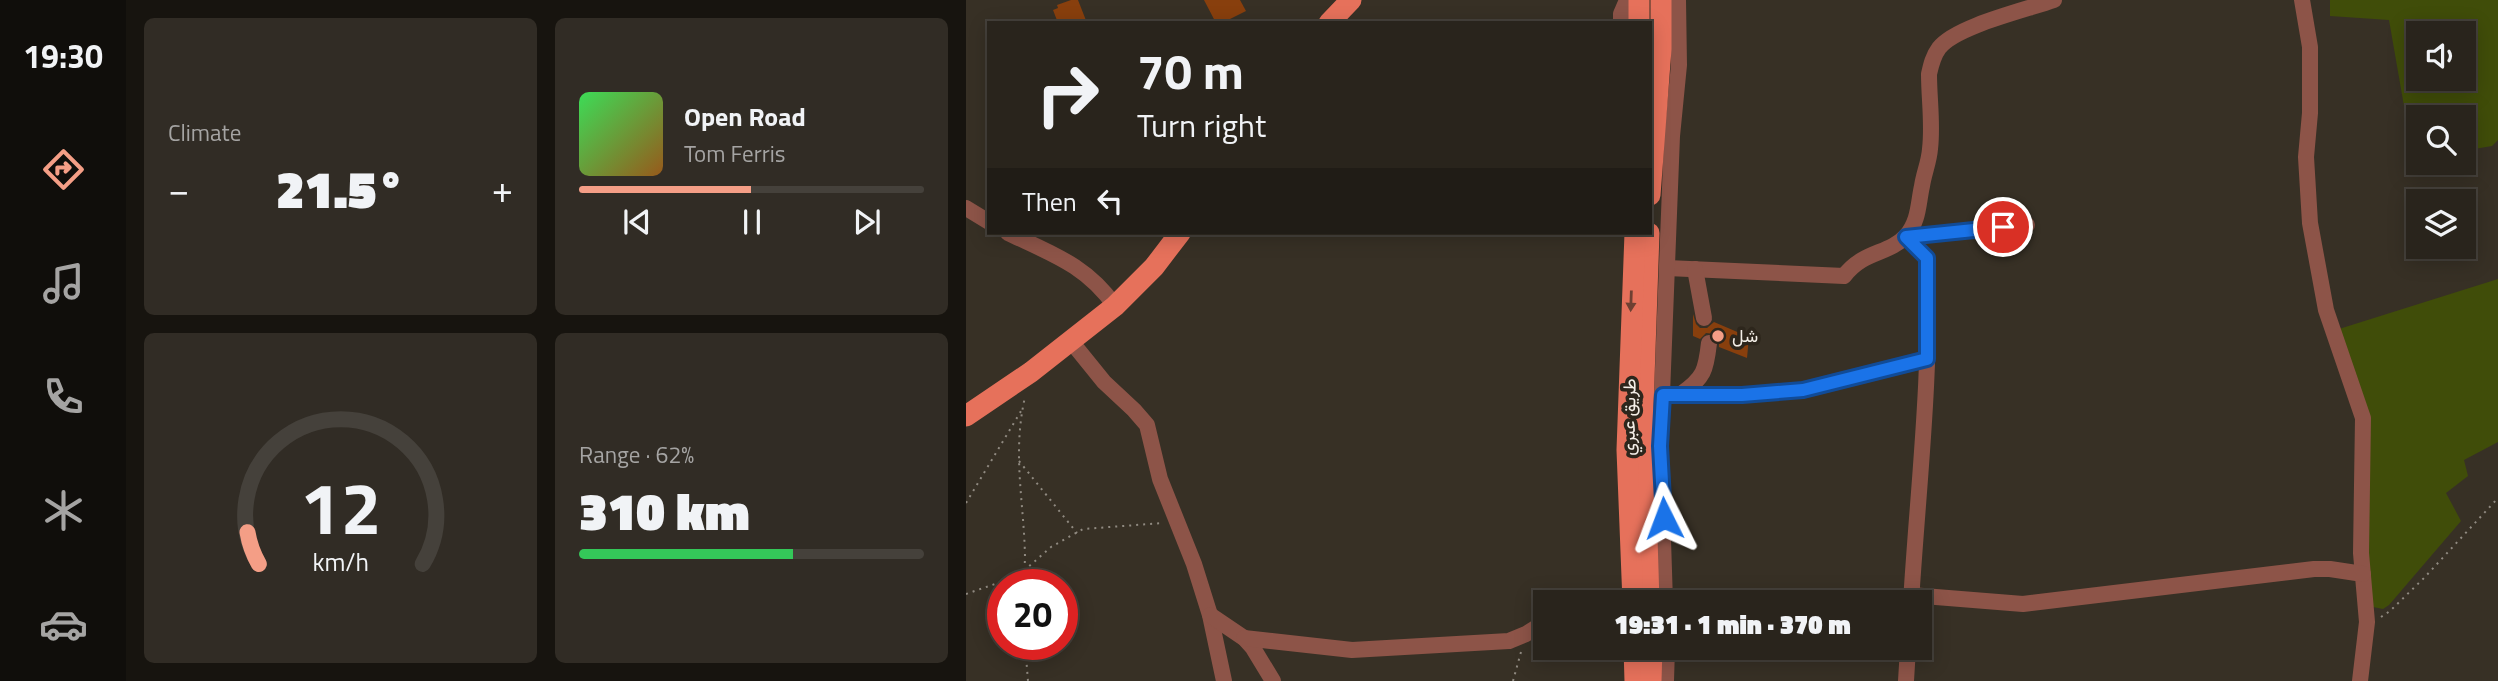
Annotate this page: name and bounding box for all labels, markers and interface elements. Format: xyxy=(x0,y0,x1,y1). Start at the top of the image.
map controls xyxy=(2406,21,2476,259)
button: sound xyxy=(2406,21,2476,91)
text: 19:30 xyxy=(23,32,103,80)
text: 70 m xyxy=(1137,33,1244,108)
icon: right xyxy=(1022,49,1113,140)
text: Open Road xyxy=(684,97,806,136)
text: Turn right xyxy=(1137,101,1266,149)
button: search xyxy=(2406,105,2476,175)
text: Climate xyxy=(168,115,241,150)
text: Tom Ferris xyxy=(684,136,785,171)
icon: directions xyxy=(39,145,88,194)
text: 21.5° xyxy=(276,149,405,228)
text: − xyxy=(168,160,189,218)
text: + xyxy=(492,160,513,218)
text: Then xyxy=(1022,182,1077,221)
icon: left xyxy=(1091,182,1129,220)
button: layers xyxy=(2406,189,2476,259)
pin xyxy=(1973,197,2033,257)
icon: previous xyxy=(618,203,656,241)
icon: pause xyxy=(733,203,771,241)
icon: next xyxy=(848,203,886,241)
icon: arrive xyxy=(1984,208,2022,246)
icon: music xyxy=(39,259,88,308)
one-way arrow xyxy=(1626,290,1637,312)
place label: شل xyxy=(1732,322,1758,349)
marker: شل xyxy=(1710,328,1726,344)
icon: phone xyxy=(39,372,88,421)
street label: طريق عبري xyxy=(1614,378,1645,456)
text: Range · 62% xyxy=(579,437,694,472)
text: 12 xyxy=(300,452,381,562)
text: 310 km xyxy=(579,471,750,550)
position arrow xyxy=(1627,481,1701,555)
icon: climate xyxy=(39,486,88,535)
text: km/h xyxy=(312,543,369,581)
speed limit sign: 20 xyxy=(987,569,1078,660)
icon: car xyxy=(39,600,88,649)
text: 19:31 · 1 min · 370 m xyxy=(1614,605,1851,644)

